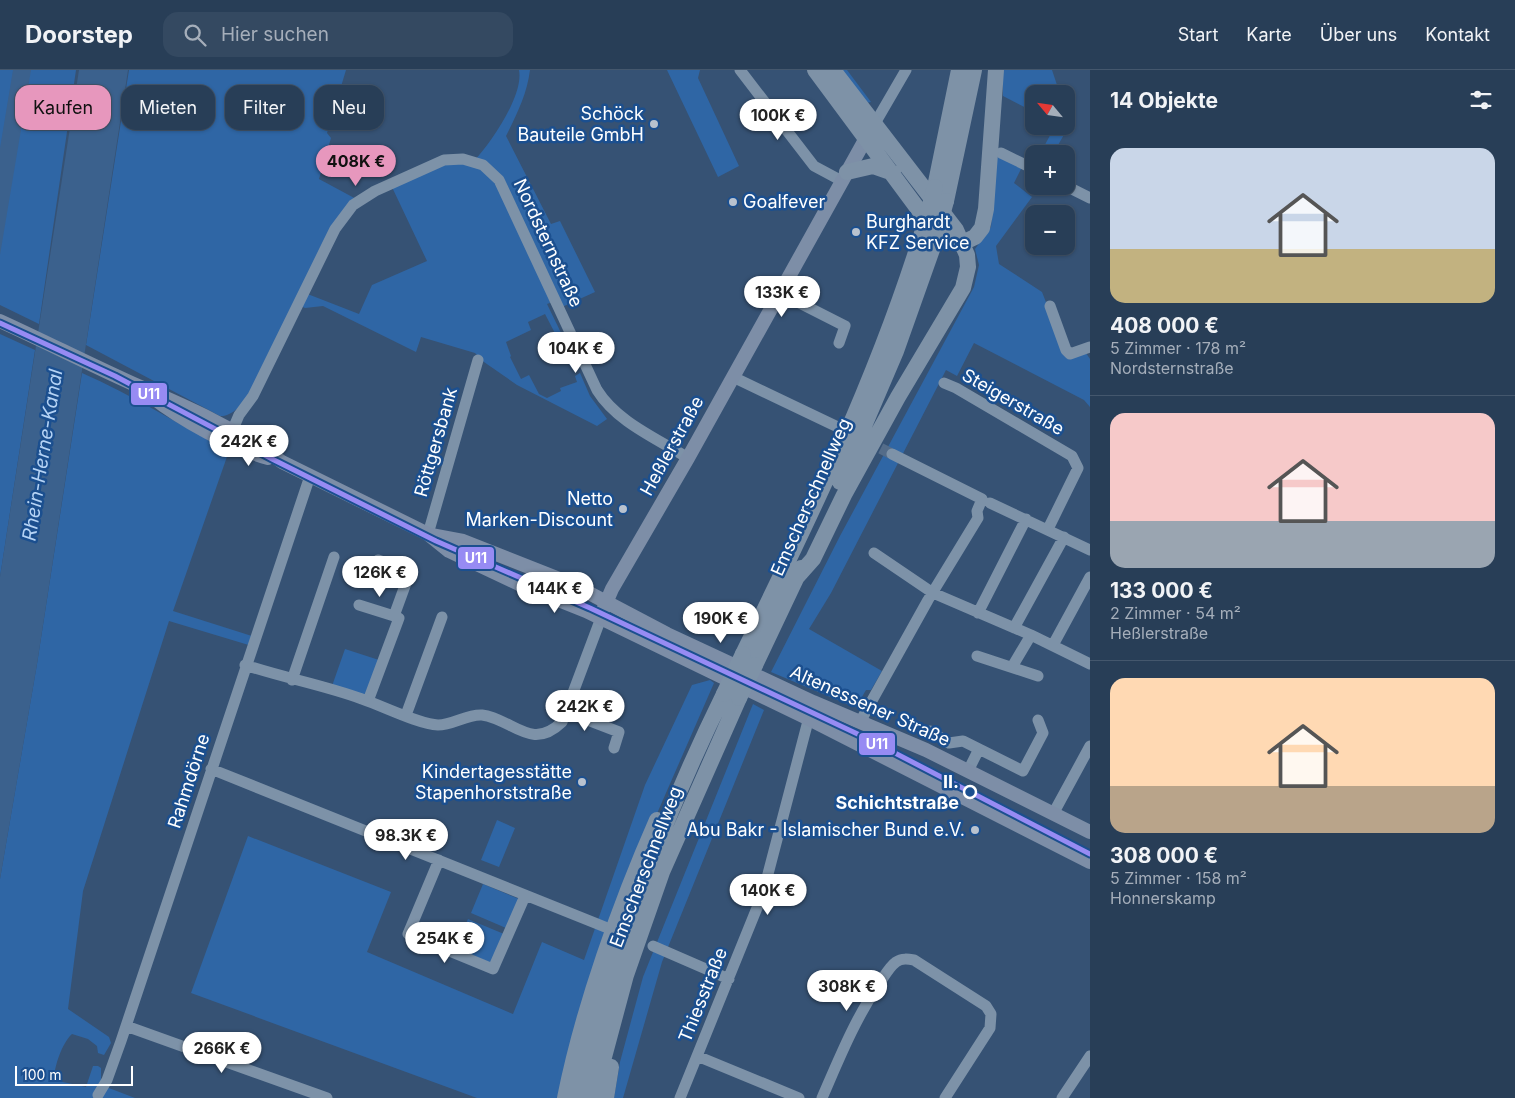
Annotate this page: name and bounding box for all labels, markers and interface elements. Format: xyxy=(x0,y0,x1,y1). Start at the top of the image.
search box xyxy=(163,12,513,57)
text: Doorstep xyxy=(25,20,133,49)
icon: search xyxy=(181,21,209,49)
text: Hier suchen xyxy=(221,23,329,46)
text: Start xyxy=(1178,24,1218,45)
text: Karte xyxy=(1246,24,1292,45)
text: Über uns xyxy=(1320,24,1397,45)
text: Kontakt xyxy=(1425,24,1490,45)
chip: Kaufen xyxy=(15,85,111,130)
chip: Mieten xyxy=(121,85,215,130)
chip: Filter xyxy=(225,85,304,130)
chip: Neu xyxy=(314,85,384,130)
north arrow xyxy=(1025,85,1075,135)
map controls xyxy=(1025,85,1075,255)
icon: filters xyxy=(1467,86,1495,114)
text: 14 Objekte xyxy=(1110,88,1218,113)
pin: 100K € xyxy=(737,98,819,141)
place label: Schöck Bauteile GmbH xyxy=(517,103,644,145)
text: 100K € xyxy=(751,105,805,125)
marker: Schöck Bauteile GmbH xyxy=(648,118,660,130)
pin: 408K € xyxy=(315,144,397,187)
button: + xyxy=(1025,145,1075,195)
text: 408K € xyxy=(327,151,385,171)
street label: Nordsternstraße xyxy=(510,175,587,310)
icon: home xyxy=(1258,180,1348,270)
place label: Goalfever xyxy=(743,191,825,212)
marker: Goalfever xyxy=(727,196,739,208)
button: − xyxy=(1025,205,1075,255)
place label: Burghardt KFZ Service xyxy=(866,211,969,253)
marker: Burghardt KFZ Service xyxy=(850,226,862,238)
pin: 133K € xyxy=(741,276,823,318)
text: 133K € xyxy=(755,282,809,302)
text: 408 000 € xyxy=(1110,313,1219,338)
pin: 104K € xyxy=(535,332,617,374)
text: 104K € xyxy=(549,338,603,358)
text: 5 Zimmer · 178 m² xyxy=(1110,338,1246,358)
text: Nordsternstraße xyxy=(1110,358,1234,378)
street label: Steigerstraße xyxy=(959,364,1068,439)
water label: Rhein-Herne-Kanal xyxy=(18,367,67,543)
line badge: U11 xyxy=(130,382,168,406)
text: U11 xyxy=(138,385,160,402)
street label: Röttgersbank xyxy=(410,385,461,499)
street label: Heßlerstraße xyxy=(636,392,708,499)
street label: Emscherschnellweg xyxy=(766,415,855,579)
pin: 242K € xyxy=(208,424,290,467)
text: 242K € xyxy=(221,431,277,451)
icon: home xyxy=(1258,446,1348,536)
place label: Netto Marken-Discount xyxy=(466,488,613,530)
marker: Netto Marken-Discount xyxy=(617,503,629,515)
line badge: U11 xyxy=(457,546,495,570)
text: U11 xyxy=(465,549,487,566)
pin: 126K € xyxy=(339,556,421,598)
text: 126K € xyxy=(353,562,407,582)
pin: 144K € xyxy=(514,572,596,614)
text: 144K € xyxy=(528,578,582,598)
text: 133 000 € xyxy=(1110,578,1213,603)
pin: 190K € xyxy=(680,602,762,644)
text: 2 Zimmer · 54 m² xyxy=(1110,603,1241,623)
text: 190K € xyxy=(694,608,748,628)
text: Heßlerstraße xyxy=(1110,623,1208,643)
street label: Altenessener Straße xyxy=(787,661,953,750)
pin: 242K € xyxy=(544,690,626,732)
text: 242K € xyxy=(557,696,613,716)
icon: home xyxy=(1258,711,1348,801)
street label: Rahmdörne xyxy=(163,731,214,831)
line badge: U11 xyxy=(858,732,896,756)
text: U11 xyxy=(866,735,888,752)
place label: Kindertagesstätte Stapenhorststraße xyxy=(415,761,572,803)
place label: II. Schichtstraße xyxy=(836,771,959,813)
marker: Kindertagesstätte Stapenhorststraße xyxy=(576,776,588,788)
street label: Emscherschnellweg xyxy=(605,783,686,950)
marker: II. Schichtstraße xyxy=(963,785,977,799)
pin: 98.3K € xyxy=(360,818,452,861)
place label: Abu Bakr - Islamischer Bund e.V. xyxy=(687,819,965,840)
marker: Abu Bakr - Islamischer Bund e.V. xyxy=(969,824,981,836)
text: 98.3K € xyxy=(375,825,437,845)
text: 308 000 € xyxy=(1110,843,1218,868)
text: 5 Zimmer · 158 m² xyxy=(1110,868,1247,888)
pin: 140K € xyxy=(727,874,809,916)
text: 140K € xyxy=(741,880,795,900)
text: Honnerskamp xyxy=(1110,888,1216,908)
pin: 254K € xyxy=(404,922,486,964)
text: 254K € xyxy=(416,928,474,948)
street label: Thiesstraße xyxy=(674,944,731,1045)
pin: 308K € xyxy=(806,970,888,1012)
text: 308K € xyxy=(818,976,876,996)
pin: 266K € xyxy=(181,1032,263,1074)
text: 266K € xyxy=(193,1038,251,1058)
scale bar xyxy=(15,1063,132,1086)
text: 100 m xyxy=(22,1066,62,1083)

